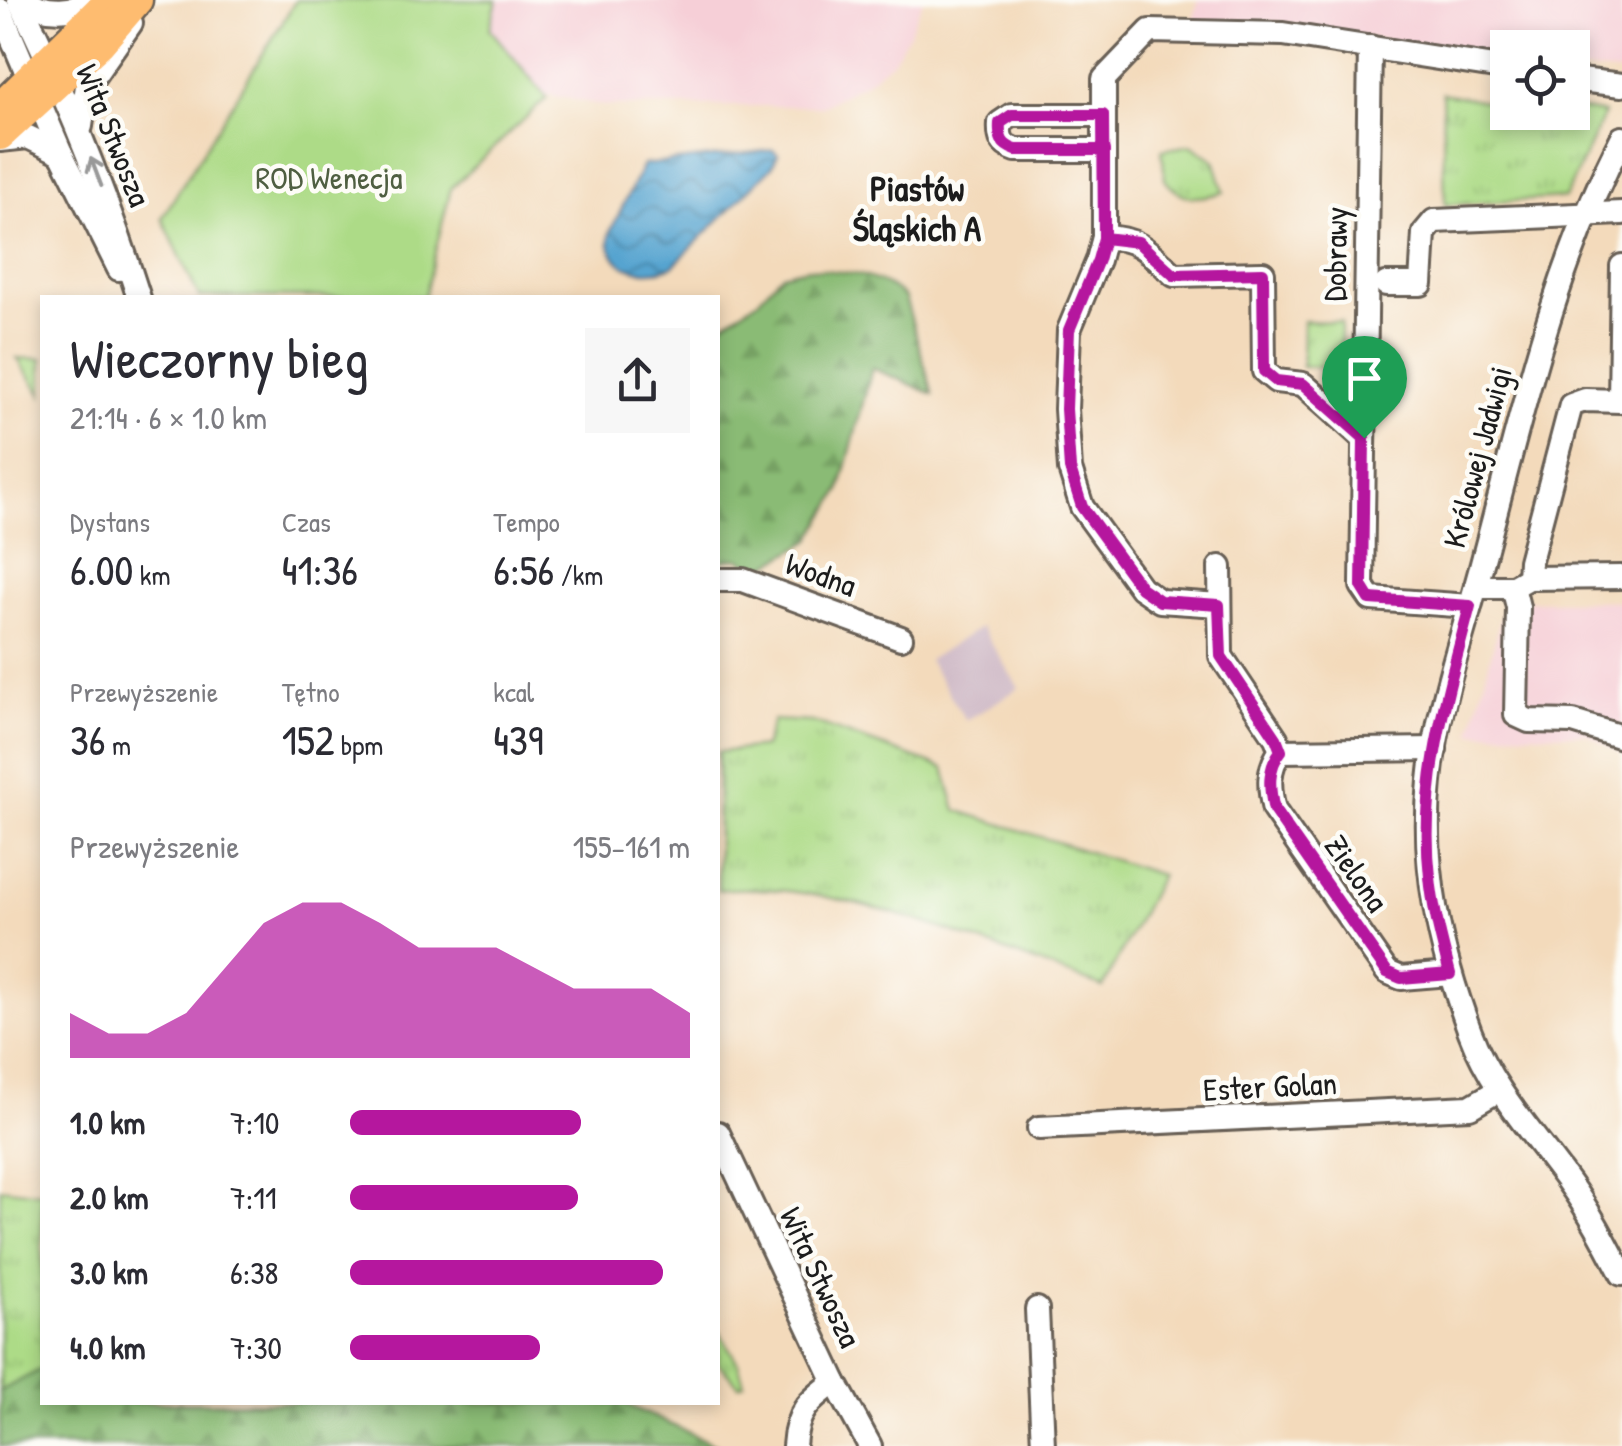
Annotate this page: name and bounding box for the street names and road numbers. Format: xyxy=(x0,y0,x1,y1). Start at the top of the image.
street label: Wita Stwosza xyxy=(66,58,162,212)
street label: Dobrawy xyxy=(1313,206,1357,302)
street label: Królowej Jadwigi xyxy=(1432,362,1522,552)
street label: Wodna xyxy=(780,541,862,607)
street label: Zielona xyxy=(1315,826,1399,920)
street label: Ester Golan xyxy=(1202,1061,1338,1111)
street label: Wita Stwosza xyxy=(770,1200,872,1354)

